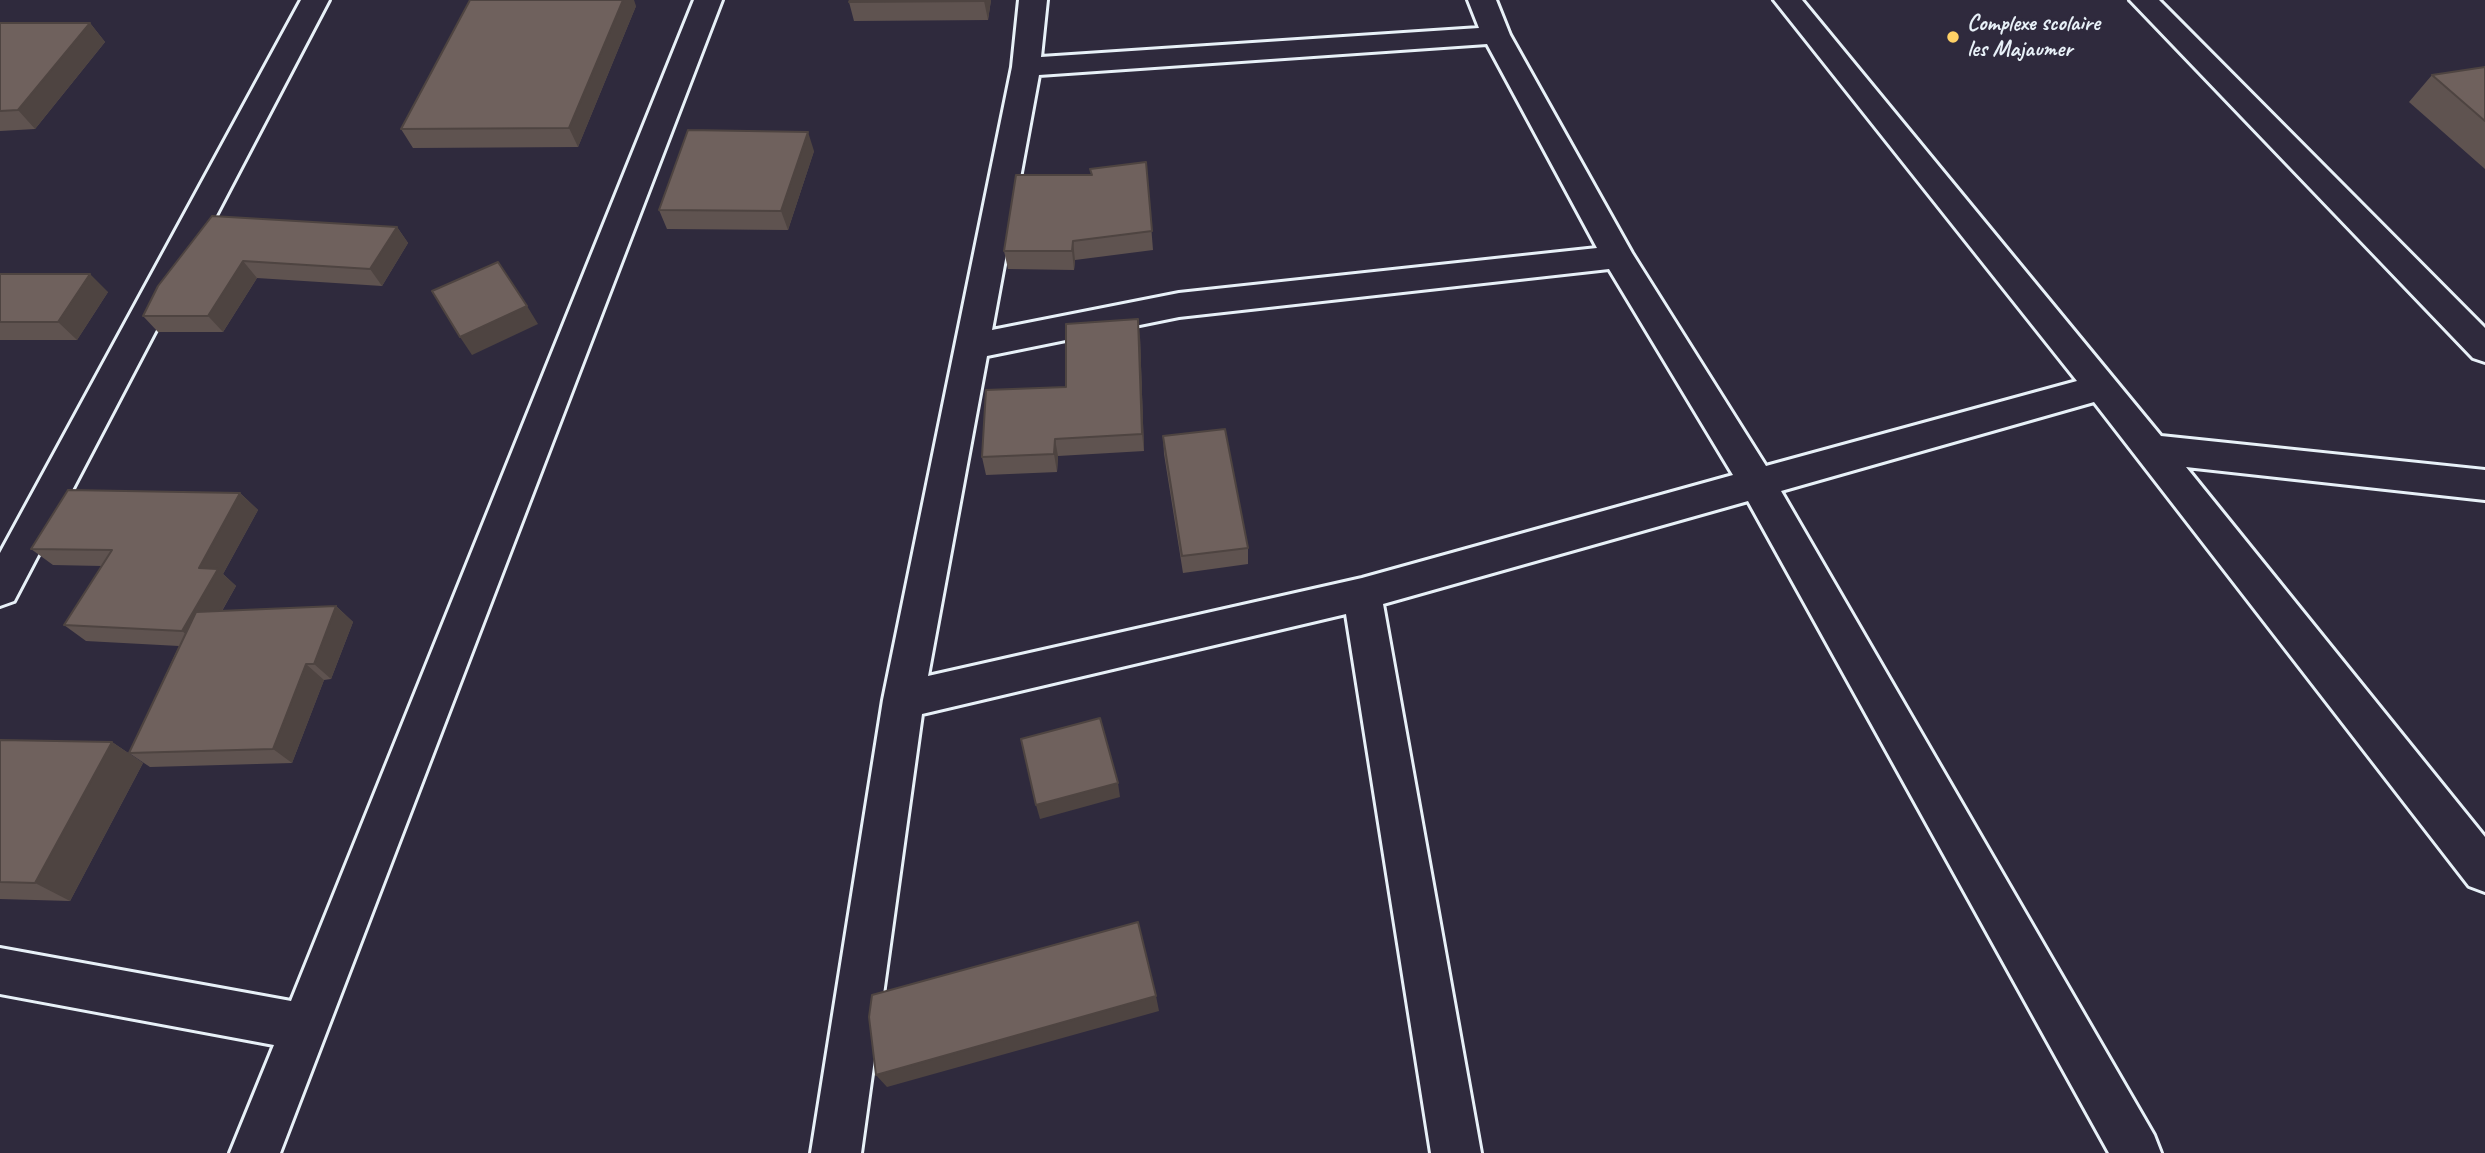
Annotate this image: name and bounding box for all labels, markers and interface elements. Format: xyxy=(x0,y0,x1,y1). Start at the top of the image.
place label: Complexe scolaire les Majaumer xyxy=(1967,10,2100,64)
marker: Complexe scolaire les Majaumer xyxy=(1945,29,1961,45)

